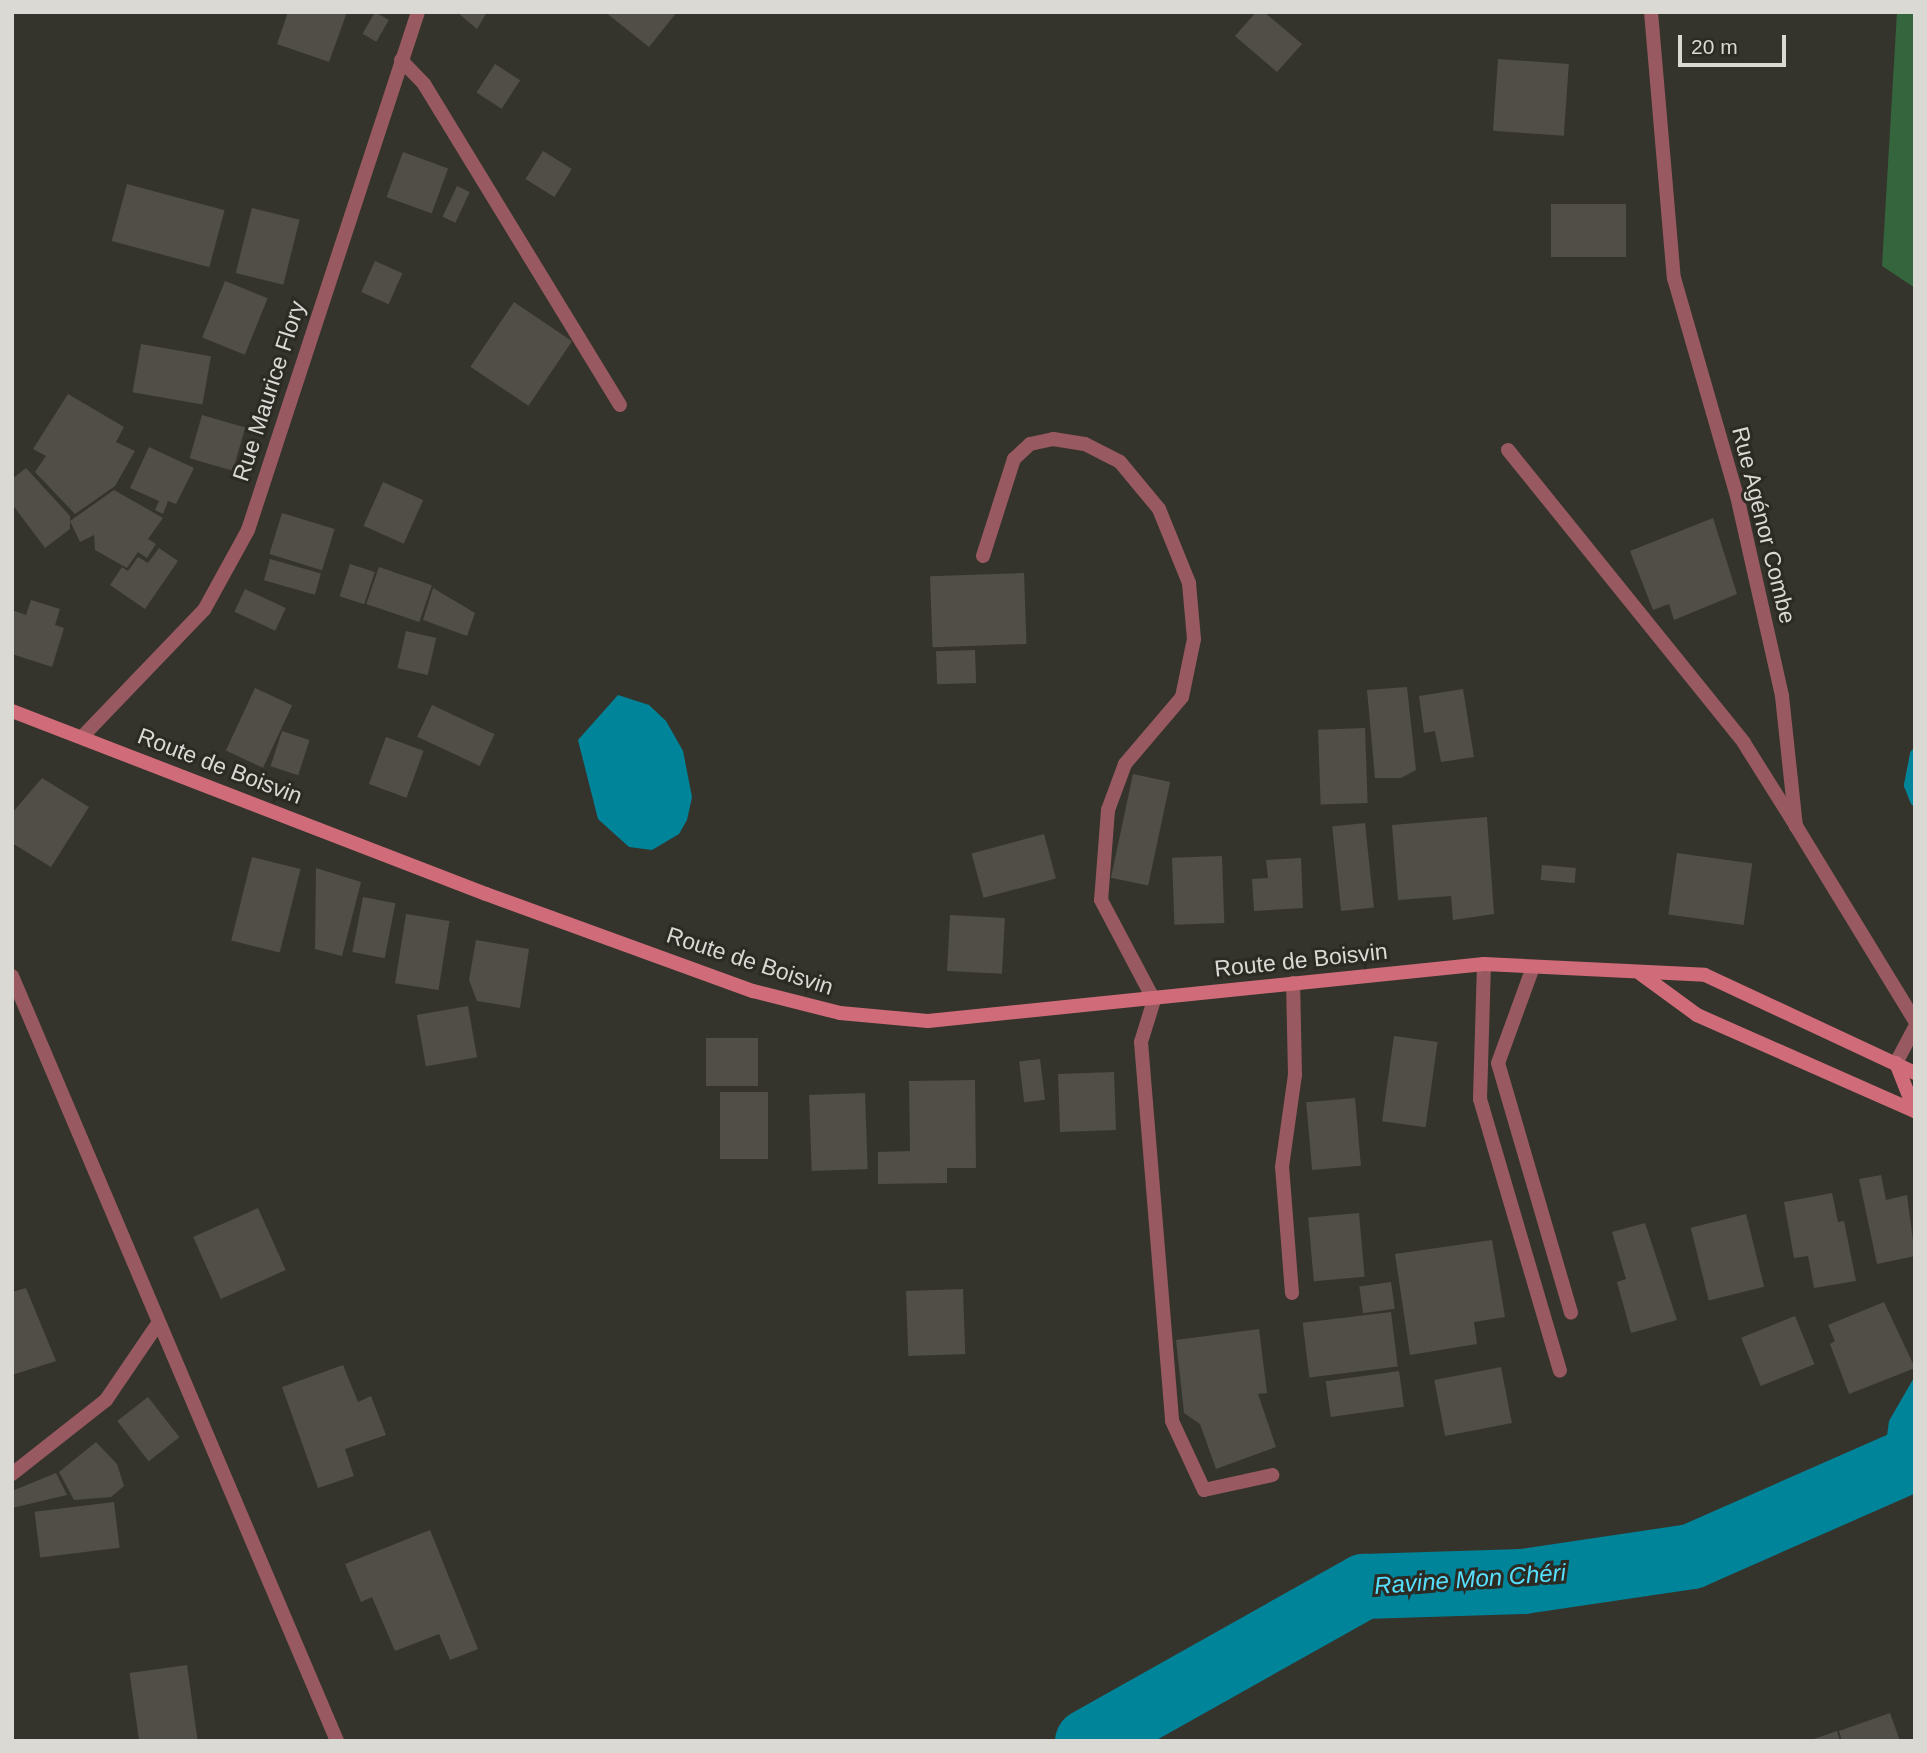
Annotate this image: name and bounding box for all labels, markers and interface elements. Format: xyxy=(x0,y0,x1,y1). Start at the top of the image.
scale bar xyxy=(1682,21,1790,65)
text: 20 m xyxy=(1691,35,1738,58)
street label: Rue Maurice Flory xyxy=(227,297,311,485)
street label: Rue Agénor Combe xyxy=(1726,423,1802,627)
street label: Route de Boisvin xyxy=(134,722,306,810)
street label: Route de Boisvin xyxy=(663,921,837,1001)
street label: Route de Boisvin xyxy=(1213,937,1389,983)
water label: Ravine Mon Chéri xyxy=(1373,1558,1567,1600)

